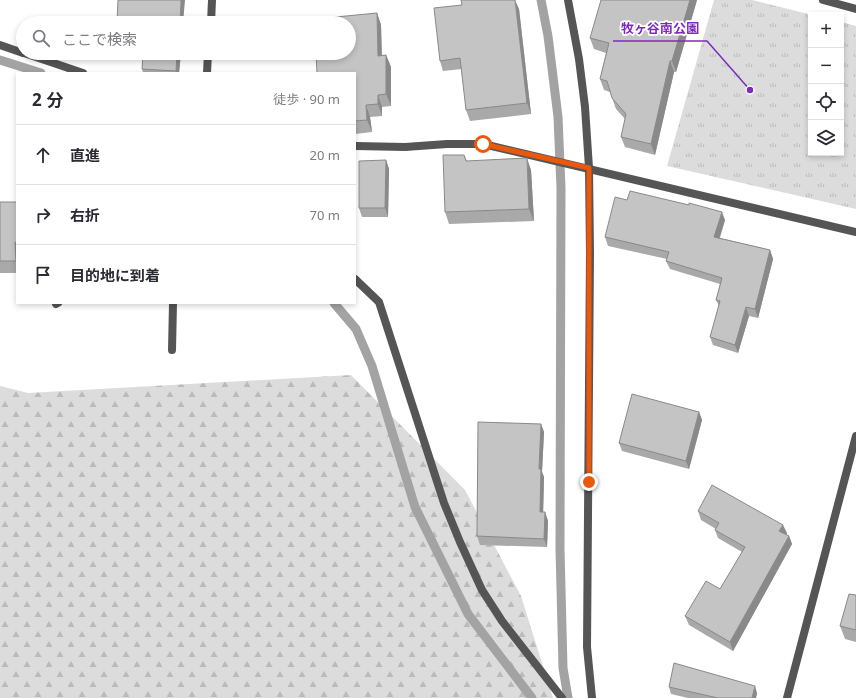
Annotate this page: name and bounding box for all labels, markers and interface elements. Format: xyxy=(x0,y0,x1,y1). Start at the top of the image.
map controls xyxy=(808,12,844,156)
button: + xyxy=(808,12,844,48)
search box xyxy=(16,16,356,60)
callout: 牧ヶ谷南公園 xyxy=(613,16,707,41)
text: 牧ヶ谷南公園 xyxy=(621,19,699,37)
icon: search xyxy=(30,27,52,49)
text: ここで検索 xyxy=(62,29,137,49)
button: − xyxy=(808,48,844,84)
button: locate xyxy=(808,84,844,120)
text: 2 分 xyxy=(32,88,63,111)
text: 徒歩 · 90 m xyxy=(273,90,340,108)
button: layers xyxy=(808,120,844,156)
route start xyxy=(474,135,492,153)
icon: ahead xyxy=(32,144,54,166)
text: 直進 xyxy=(70,145,100,165)
text: 20 m xyxy=(310,146,340,164)
icon: right xyxy=(32,204,54,226)
text: 右折 xyxy=(70,205,100,225)
text: 70 m xyxy=(310,206,340,224)
icon: arrive xyxy=(32,264,54,286)
text: 目的地に到着 xyxy=(70,265,160,285)
route end xyxy=(580,473,598,491)

